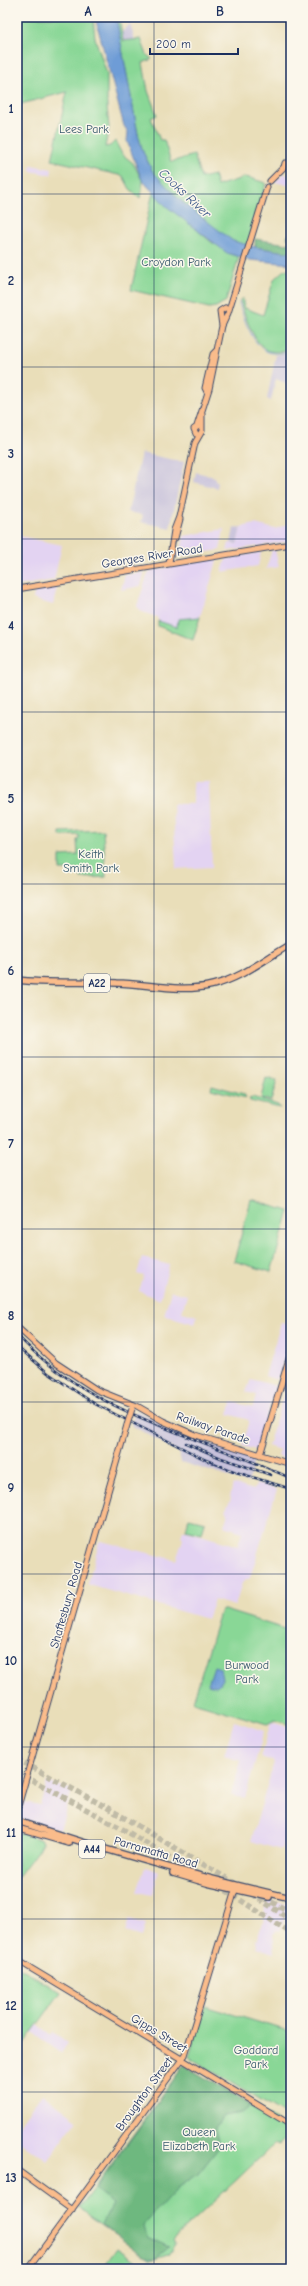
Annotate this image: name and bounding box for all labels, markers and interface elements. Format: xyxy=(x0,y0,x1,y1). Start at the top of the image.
text: A xyxy=(84,4,92,19)
text: B xyxy=(216,4,224,19)
scale bar xyxy=(150,30,238,56)
text: 200 m xyxy=(156,37,191,51)
text: 1 xyxy=(8,101,14,116)
park label: Lees Park xyxy=(59,122,109,136)
water label: Cooks River xyxy=(156,165,215,221)
park label: Croydon Park xyxy=(141,255,211,269)
text: 2 xyxy=(8,273,14,288)
text: 3 xyxy=(8,446,14,461)
street label: Georges River Road xyxy=(100,541,204,571)
text: 4 xyxy=(8,618,14,633)
text: 5 xyxy=(8,791,15,806)
park label: Keith Smith Park xyxy=(63,847,119,875)
text: 6 xyxy=(8,963,15,978)
road number: A22 xyxy=(84,974,110,992)
text: 7 xyxy=(8,1136,14,1151)
text: 8 xyxy=(8,1308,14,1323)
street label: Railway Parade xyxy=(175,1409,251,1447)
text: 9 xyxy=(8,1480,15,1495)
street label: Shaftesbury Road xyxy=(47,1560,85,1650)
text: 10 xyxy=(5,1653,17,1668)
park label: Burwood Park xyxy=(225,1658,269,1686)
text: 11 xyxy=(6,1825,16,1840)
street label: Parramatta Road xyxy=(112,1833,200,1871)
road number: A44 xyxy=(79,1840,105,1858)
text: 12 xyxy=(5,1998,17,2013)
street label: Gipps Street xyxy=(128,2011,190,2056)
park label: Goddard Park xyxy=(234,2043,278,2071)
street label: Broughton Street xyxy=(113,2054,176,2133)
park label: Queen Elizabeth Park xyxy=(163,2125,236,2153)
text: 13 xyxy=(5,2170,17,2185)

